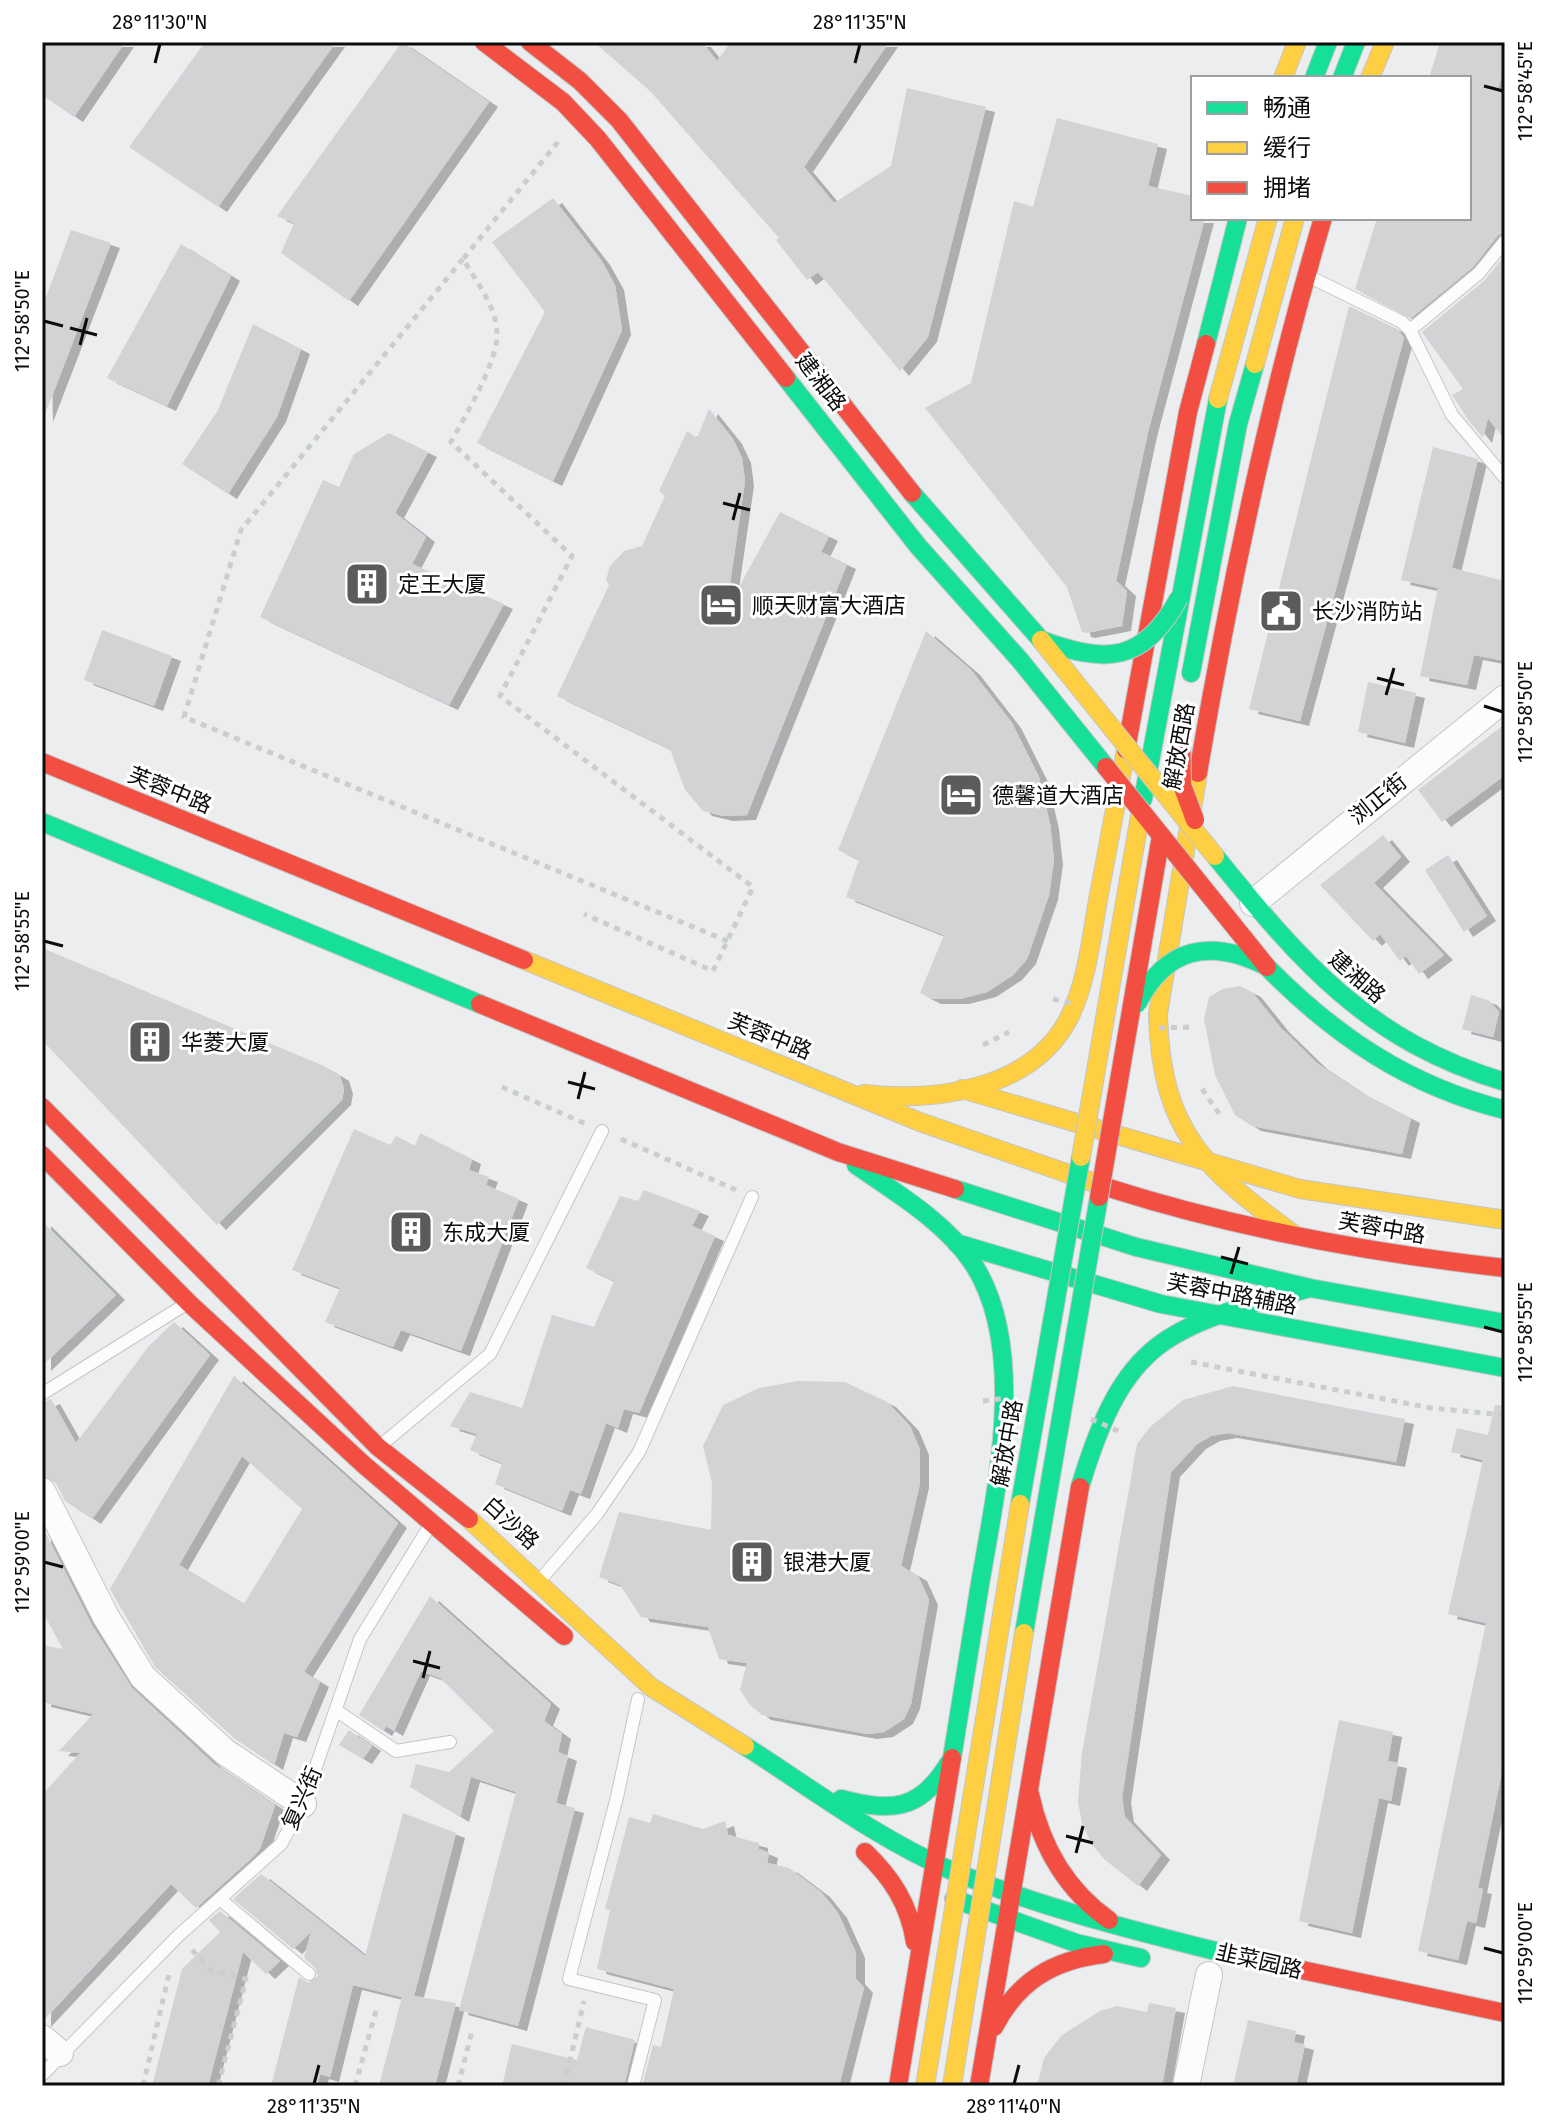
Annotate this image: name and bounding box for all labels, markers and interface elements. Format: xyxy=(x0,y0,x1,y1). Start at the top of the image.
text: 28°11'30"N xyxy=(112,10,208,34)
text: 28°11'35"N xyxy=(813,10,907,34)
text: 112°58'45"E xyxy=(1513,41,1537,141)
legend xyxy=(1191,76,1471,220)
text: 畅通 xyxy=(1263,94,1311,122)
text: 缓行 xyxy=(1263,134,1311,162)
text: 拥堵 xyxy=(1263,174,1311,202)
text: 112°58'50"E xyxy=(10,270,34,372)
street label: 建湘路 xyxy=(790,348,852,416)
building icon: 定王大厦 xyxy=(343,560,391,608)
place label: 定王大厦 xyxy=(398,571,486,598)
hotel icon: 顺天财富大酒店 xyxy=(697,581,745,629)
public building icon: 长沙消防站 xyxy=(1257,587,1305,635)
place label: 顺天财富大酒店 xyxy=(752,592,906,619)
place label: 长沙消防站 xyxy=(1312,598,1422,625)
text: 112°58'50"E xyxy=(1513,661,1537,763)
street label: 解放西路 xyxy=(1158,700,1200,792)
street label: 芙蓉中路 xyxy=(124,761,216,819)
street label: 浏正街 xyxy=(1344,768,1412,830)
hotel icon: 德馨道大酒店 xyxy=(937,771,985,819)
place label: 德馨道大酒店 xyxy=(992,782,1124,809)
text: 112°58'55"E xyxy=(10,891,34,991)
street label: 建湘路 xyxy=(1323,945,1391,1009)
street label: 芙蓉中路 xyxy=(724,1007,816,1065)
building icon: 华菱大厦 xyxy=(126,1018,174,1066)
place label: 华菱大厦 xyxy=(181,1029,269,1056)
street label: 芙蓉中路 xyxy=(1336,1207,1428,1249)
building icon: 东成大厦 xyxy=(387,1208,435,1256)
place label: 东成大厦 xyxy=(442,1219,530,1246)
street label: 芙蓉中路辅路 xyxy=(1165,1268,1299,1320)
text: 112°58'55"E xyxy=(1513,1282,1537,1382)
street label: 解放中路 xyxy=(986,1397,1028,1489)
street label: 白沙路 xyxy=(477,1491,545,1555)
text: 112°59'00"E xyxy=(10,1511,34,1613)
building icon: 银港大厦 xyxy=(728,1538,776,1586)
place label: 银港大厦 xyxy=(783,1549,871,1576)
street label: 复兴街 xyxy=(276,1762,328,1834)
text: 112°59'00"E xyxy=(1513,1902,1537,2004)
street label: 韭菜园路 xyxy=(1213,1938,1305,1984)
text: 28°11'35"N xyxy=(267,2094,361,2118)
text: 28°11'40"N xyxy=(966,2094,1062,2118)

